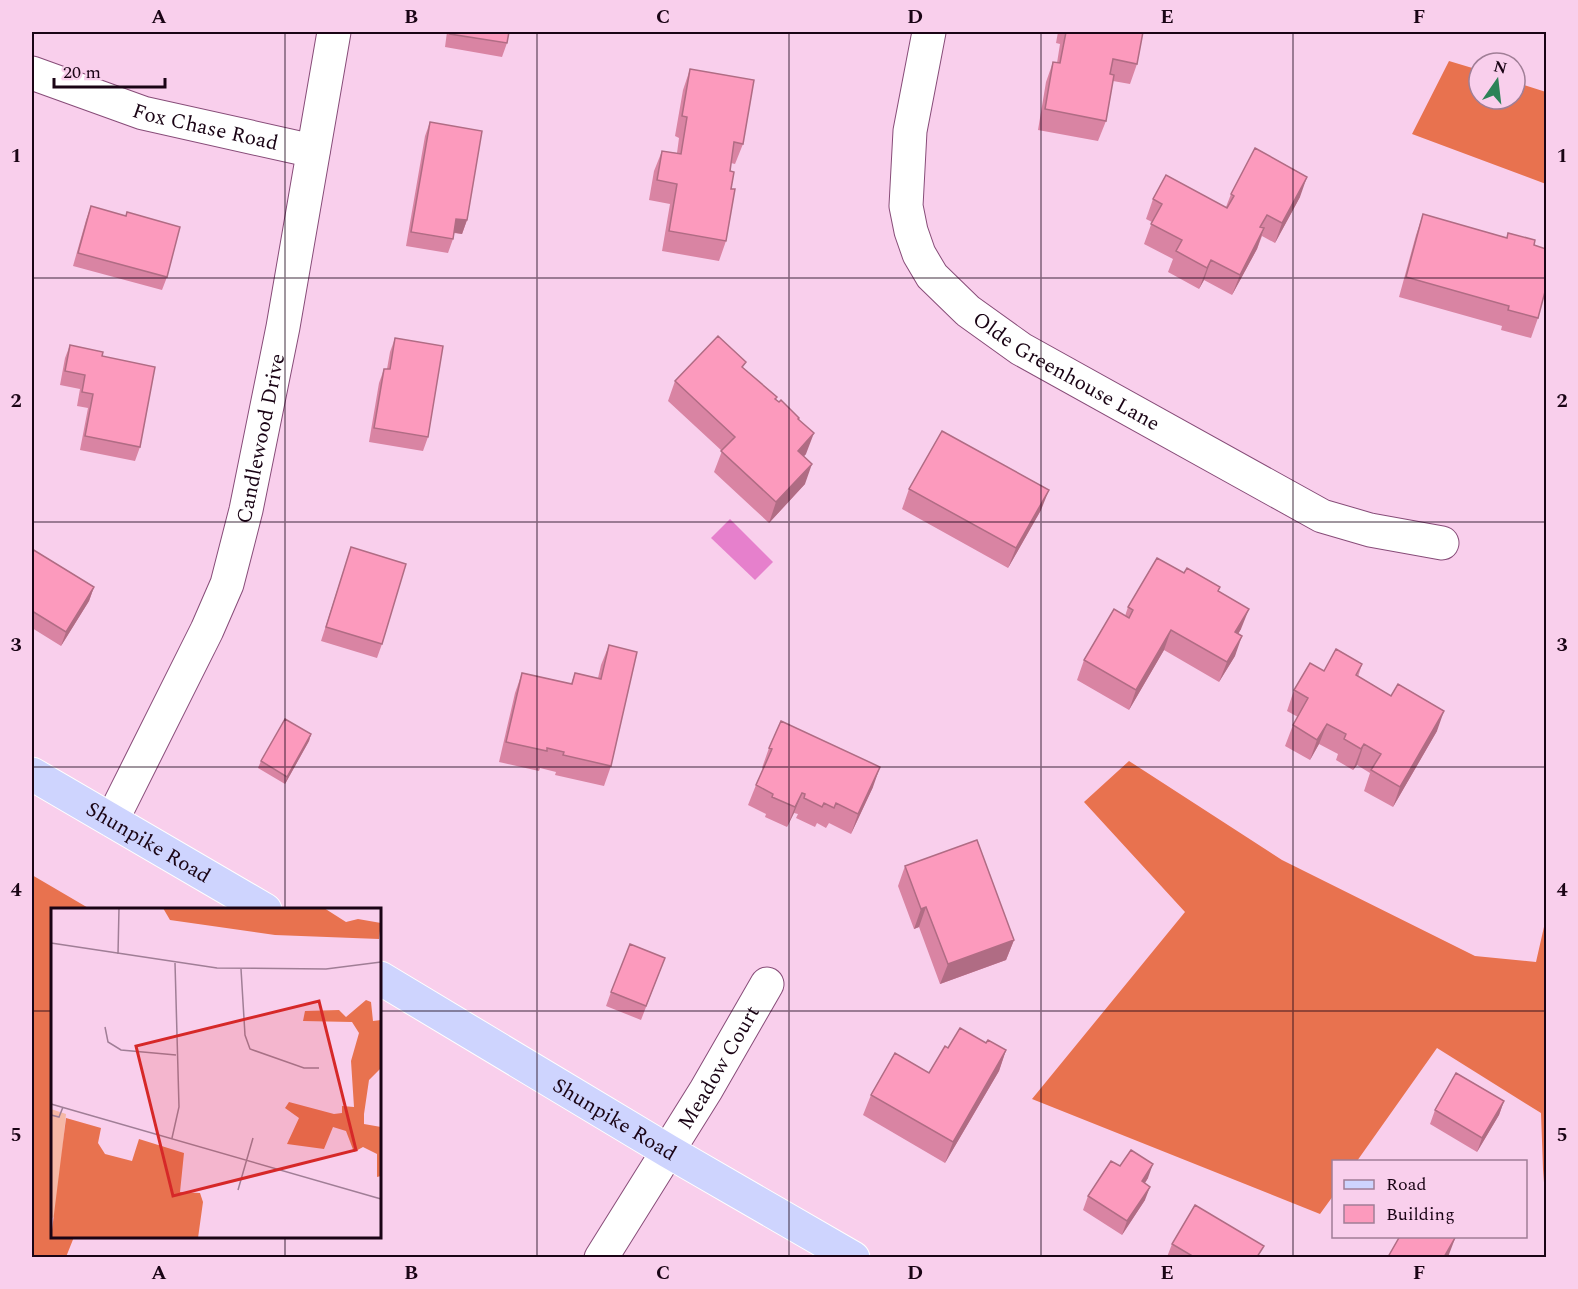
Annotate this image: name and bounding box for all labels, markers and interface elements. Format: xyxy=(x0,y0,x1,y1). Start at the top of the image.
text: A xyxy=(151,2,167,32)
text: B xyxy=(404,2,418,32)
text: C xyxy=(656,2,670,32)
text: D xyxy=(907,2,923,32)
text: E xyxy=(1160,2,1174,32)
text: F xyxy=(1413,2,1425,32)
scale bar xyxy=(54,51,165,89)
north arrow xyxy=(1467,51,1527,111)
text: N xyxy=(1491,54,1510,81)
text: 20 m xyxy=(63,59,101,86)
street label: Fox Chase Road xyxy=(128,95,281,160)
text: 1 xyxy=(10,141,22,171)
text: 1 xyxy=(1556,141,1568,171)
street label: Olde Greenhouse Lane xyxy=(965,304,1165,440)
street label: Candlewood Drive xyxy=(228,351,294,527)
text: 2 xyxy=(10,386,22,416)
text: 2 xyxy=(1556,386,1568,416)
text: 3 xyxy=(10,630,22,660)
text: 3 xyxy=(1556,630,1568,660)
street label: Shunpike Road xyxy=(80,794,217,892)
text: 4 xyxy=(10,875,22,905)
text: 4 xyxy=(1556,875,1568,905)
inset map xyxy=(51,908,381,1238)
street label: Meadow Court xyxy=(670,1000,768,1136)
street label: Shunpike Road xyxy=(546,1070,682,1170)
text: 5 xyxy=(10,1120,22,1150)
text: 5 xyxy=(1556,1120,1568,1150)
legend xyxy=(1332,1160,1527,1238)
text: Road xyxy=(1386,1171,1427,1198)
text: Building xyxy=(1386,1201,1455,1228)
text: A xyxy=(151,1258,167,1288)
text: B xyxy=(404,1258,418,1288)
text: C xyxy=(656,1258,670,1288)
text: D xyxy=(907,1258,923,1288)
text: E xyxy=(1160,1258,1174,1288)
text: F xyxy=(1413,1258,1425,1288)

